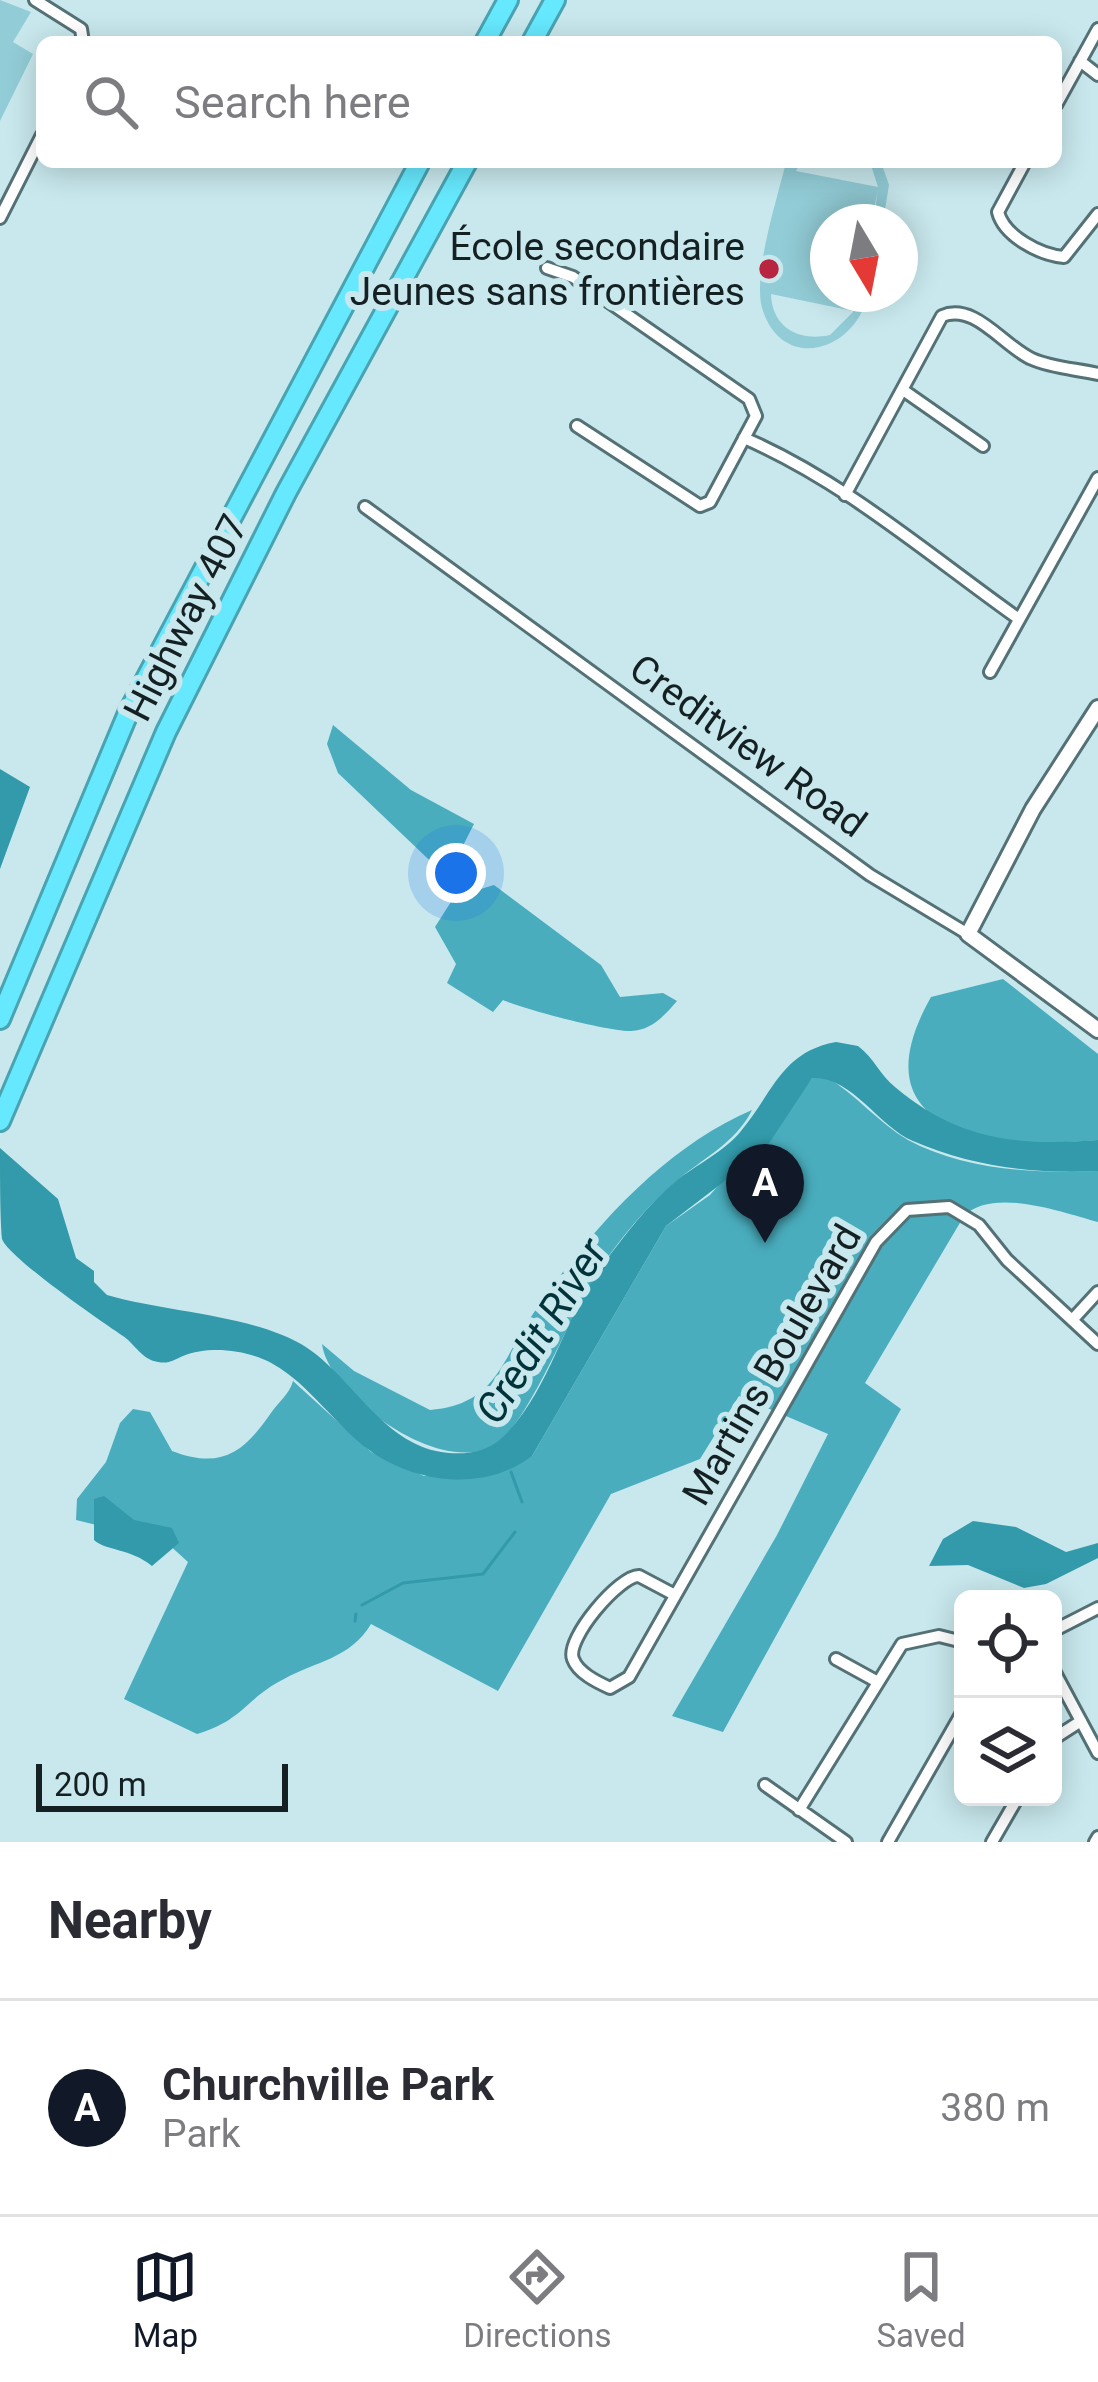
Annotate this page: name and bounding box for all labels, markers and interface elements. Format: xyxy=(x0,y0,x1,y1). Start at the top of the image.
search box xyxy=(36,36,1062,168)
icon: search xyxy=(78,69,144,135)
text: Search here xyxy=(174,76,411,129)
north arrow xyxy=(810,204,918,312)
place label: École secondaire Jeunes sans frontières xyxy=(350,224,745,315)
marker: École secondaire Jeunes sans frontières xyxy=(756,256,782,282)
street label: Highway 407 xyxy=(114,507,258,729)
street label: Creditview Road xyxy=(621,645,875,847)
your location xyxy=(426,843,486,903)
pin: A xyxy=(726,1144,804,1243)
street label: Martins Boulevard xyxy=(673,1217,871,1513)
water label: Credit River xyxy=(465,1229,617,1432)
map controls xyxy=(954,1590,1062,1806)
button: locate xyxy=(954,1590,1062,1698)
button: layers xyxy=(954,1698,1062,1806)
scale bar xyxy=(36,1758,288,1811)
text: 200 m xyxy=(54,1765,147,1804)
text: Nearby xyxy=(48,1891,212,1950)
text: Churchville Park xyxy=(162,2058,494,2111)
text: A xyxy=(74,2085,100,2131)
text: 380 m xyxy=(940,2085,1050,2131)
text: Park xyxy=(162,2111,241,2157)
tab: Map xyxy=(132,2244,198,2355)
tab: Directions xyxy=(463,2244,612,2355)
tab: Saved xyxy=(876,2244,966,2355)

